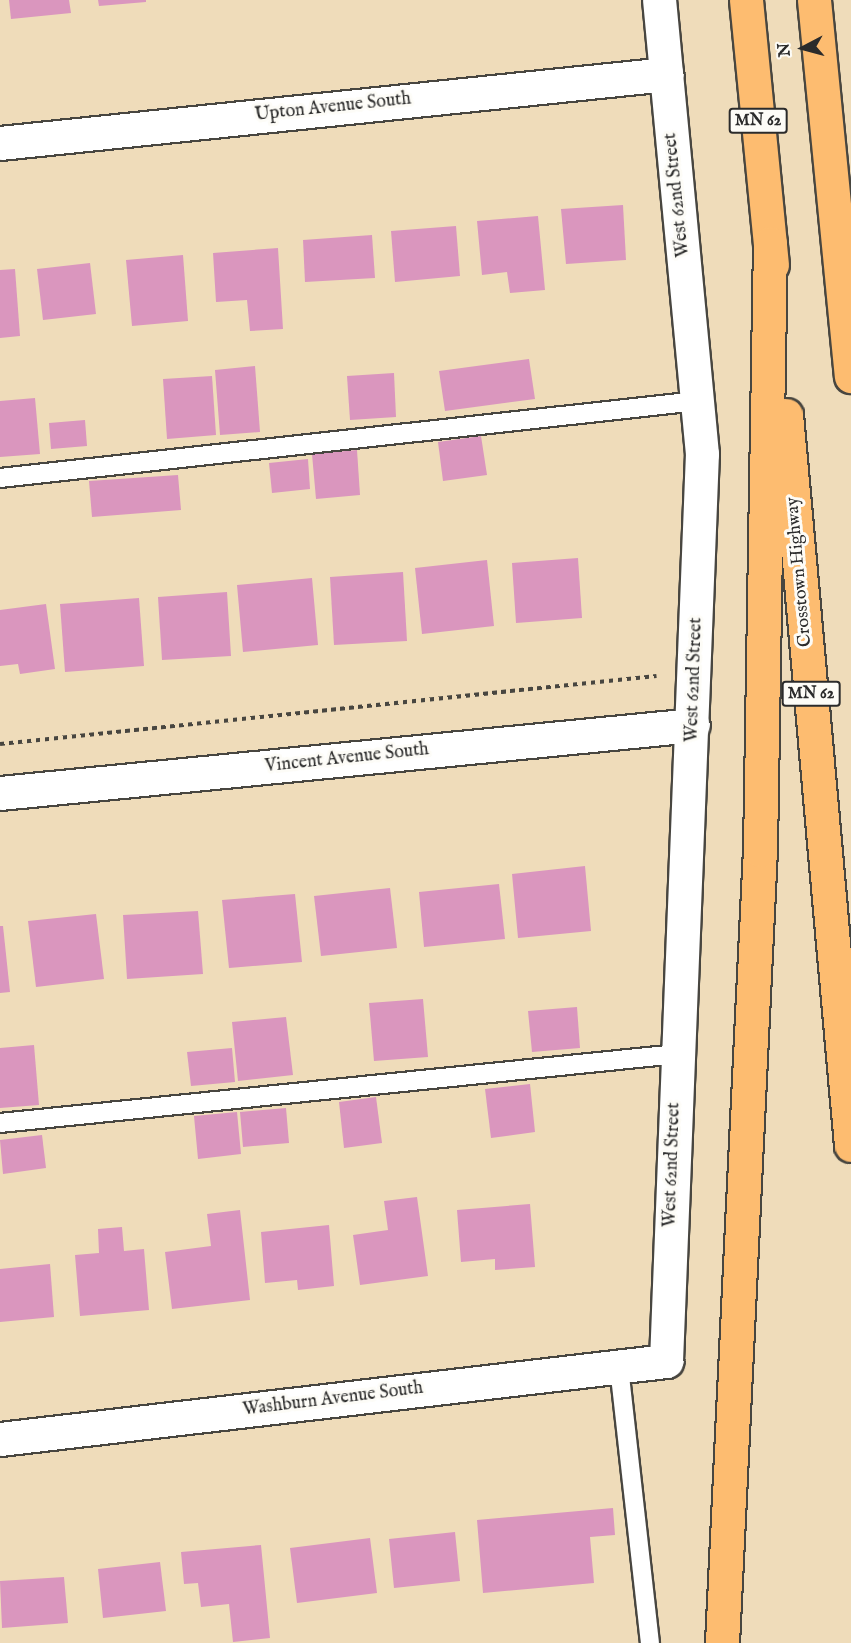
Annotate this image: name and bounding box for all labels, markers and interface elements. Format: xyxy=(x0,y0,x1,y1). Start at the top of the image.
north arrow xyxy=(773,18,833,78)
text: N xyxy=(774,42,796,58)
street label: Upton Avenue South xyxy=(254,89,412,127)
road number: MN 62 xyxy=(728,108,788,134)
street label: West 62nd Street xyxy=(661,132,695,258)
street label: Crosstown Highway xyxy=(783,496,817,648)
street label: West 62nd Street xyxy=(682,617,708,743)
road number: MN 62 xyxy=(781,681,841,707)
street label: Vincent Avenue South xyxy=(264,740,430,778)
street label: West 62nd Street xyxy=(660,1102,686,1228)
street label: Washburn Avenue South xyxy=(242,1378,424,1422)

